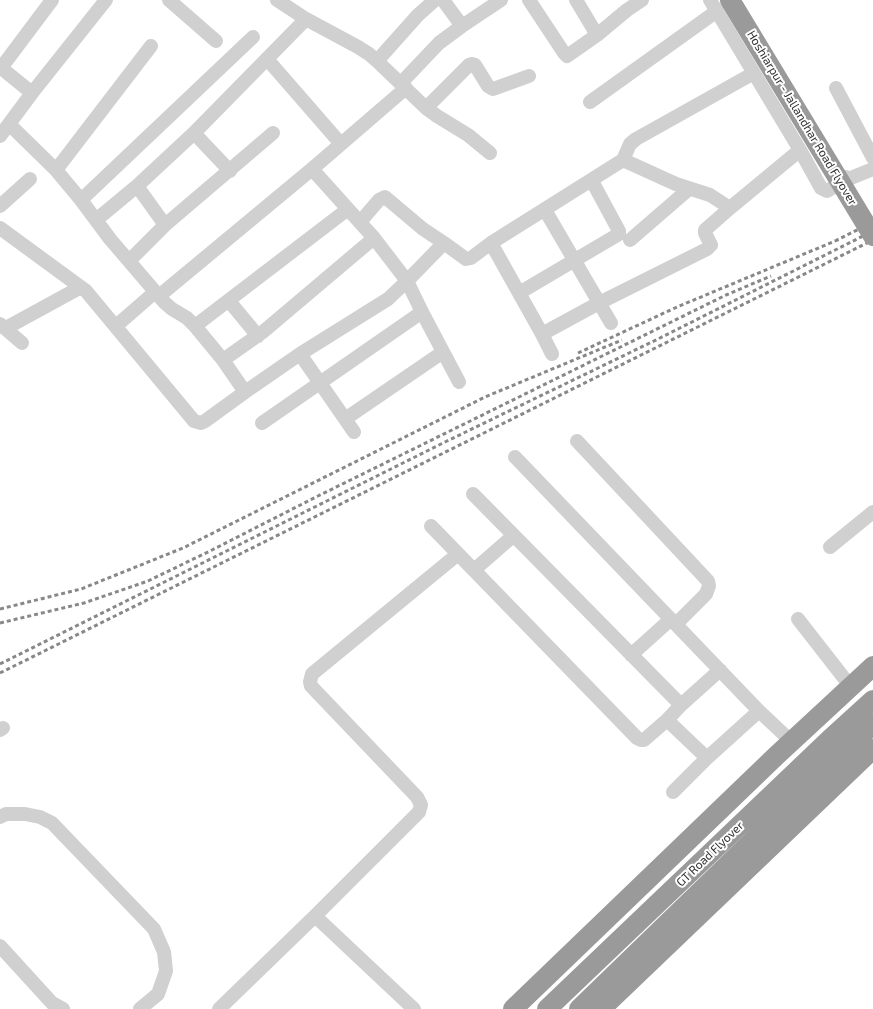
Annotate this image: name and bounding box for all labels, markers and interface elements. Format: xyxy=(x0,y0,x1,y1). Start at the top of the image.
street label: Hoshiarpur - Jallandhar Road Flyover xyxy=(744,28,860,208)
street label: GT Road Flyover xyxy=(673,818,747,890)

